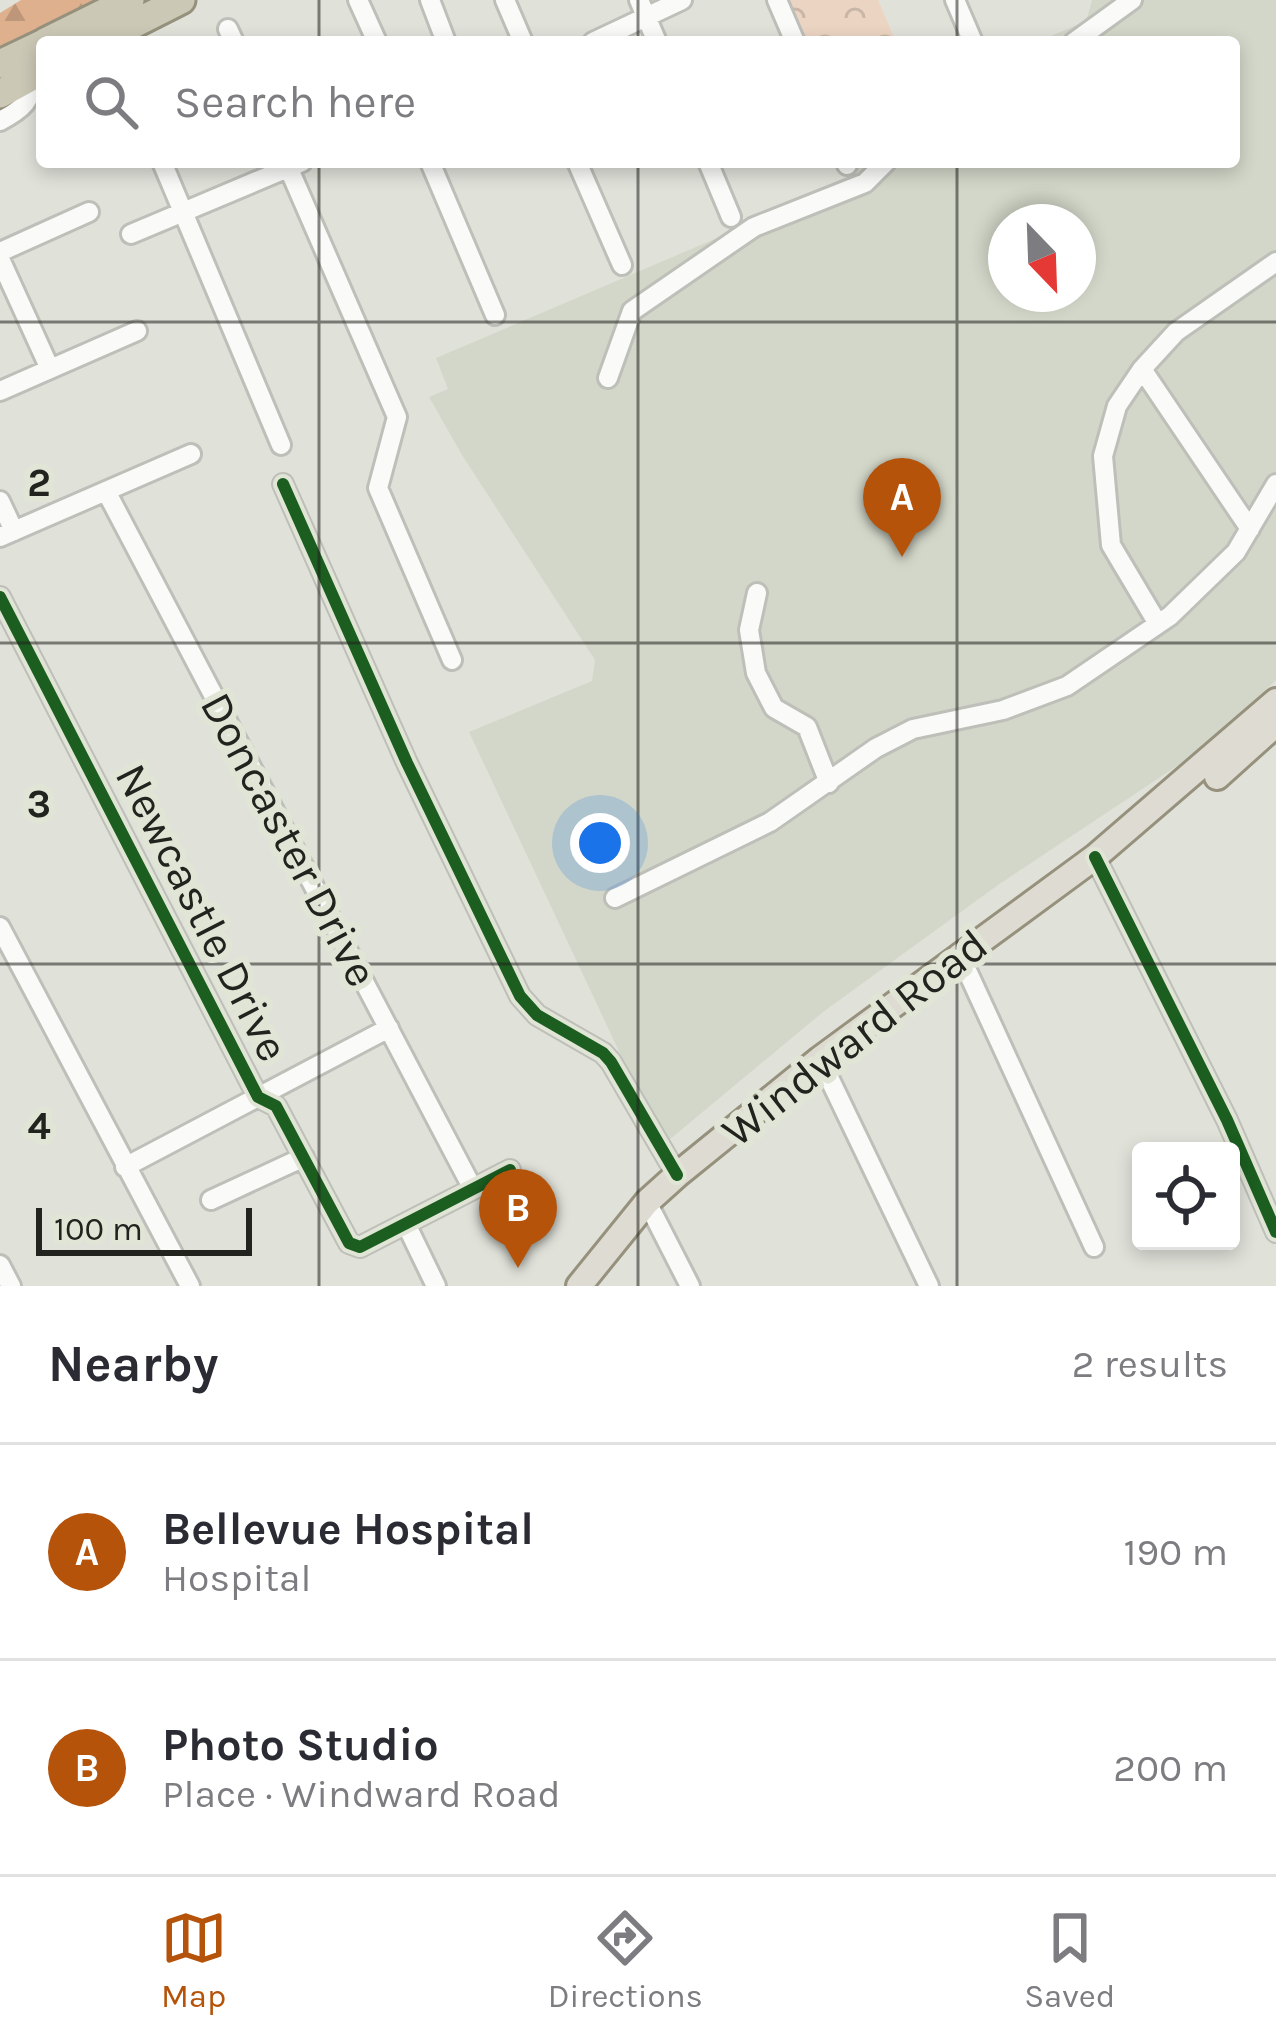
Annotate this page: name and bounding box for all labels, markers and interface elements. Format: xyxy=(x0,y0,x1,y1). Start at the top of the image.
search box xyxy=(36,36,1240,168)
icon: search xyxy=(78,69,144,135)
text: Search here xyxy=(174,76,416,128)
north arrow xyxy=(988,204,1096,312)
pin: A xyxy=(863,458,941,557)
text: 2 xyxy=(27,460,51,506)
street label: Doncaster Drive xyxy=(190,684,388,995)
street label: Newcastle Drive xyxy=(105,755,299,1070)
text: 3 xyxy=(27,781,51,827)
your location xyxy=(570,813,630,873)
street label: Windward Road xyxy=(712,918,998,1157)
text: 4 xyxy=(27,1103,51,1149)
map controls xyxy=(1132,1142,1240,1250)
button: locate xyxy=(1132,1142,1240,1250)
pin: B xyxy=(479,1169,557,1268)
scale bar xyxy=(36,1202,252,1255)
text: 100 m xyxy=(54,1210,143,1248)
text: Nearby xyxy=(48,1334,218,1394)
text: 2 results xyxy=(1072,1341,1228,1387)
text: Bellevue Hospital xyxy=(162,1503,534,1555)
text: A xyxy=(75,1529,99,1575)
text: 190 m xyxy=(1124,1529,1228,1575)
text: Hospital xyxy=(162,1555,311,1601)
text: Photo Studio xyxy=(162,1719,439,1771)
text: B xyxy=(74,1745,100,1791)
text: 200 m xyxy=(1113,1745,1228,1791)
text: Place · Windward Road xyxy=(162,1771,561,1817)
tab: Map xyxy=(161,1905,227,2015)
tab: Directions xyxy=(548,1905,703,2015)
tab: Saved xyxy=(1024,1905,1115,2015)

